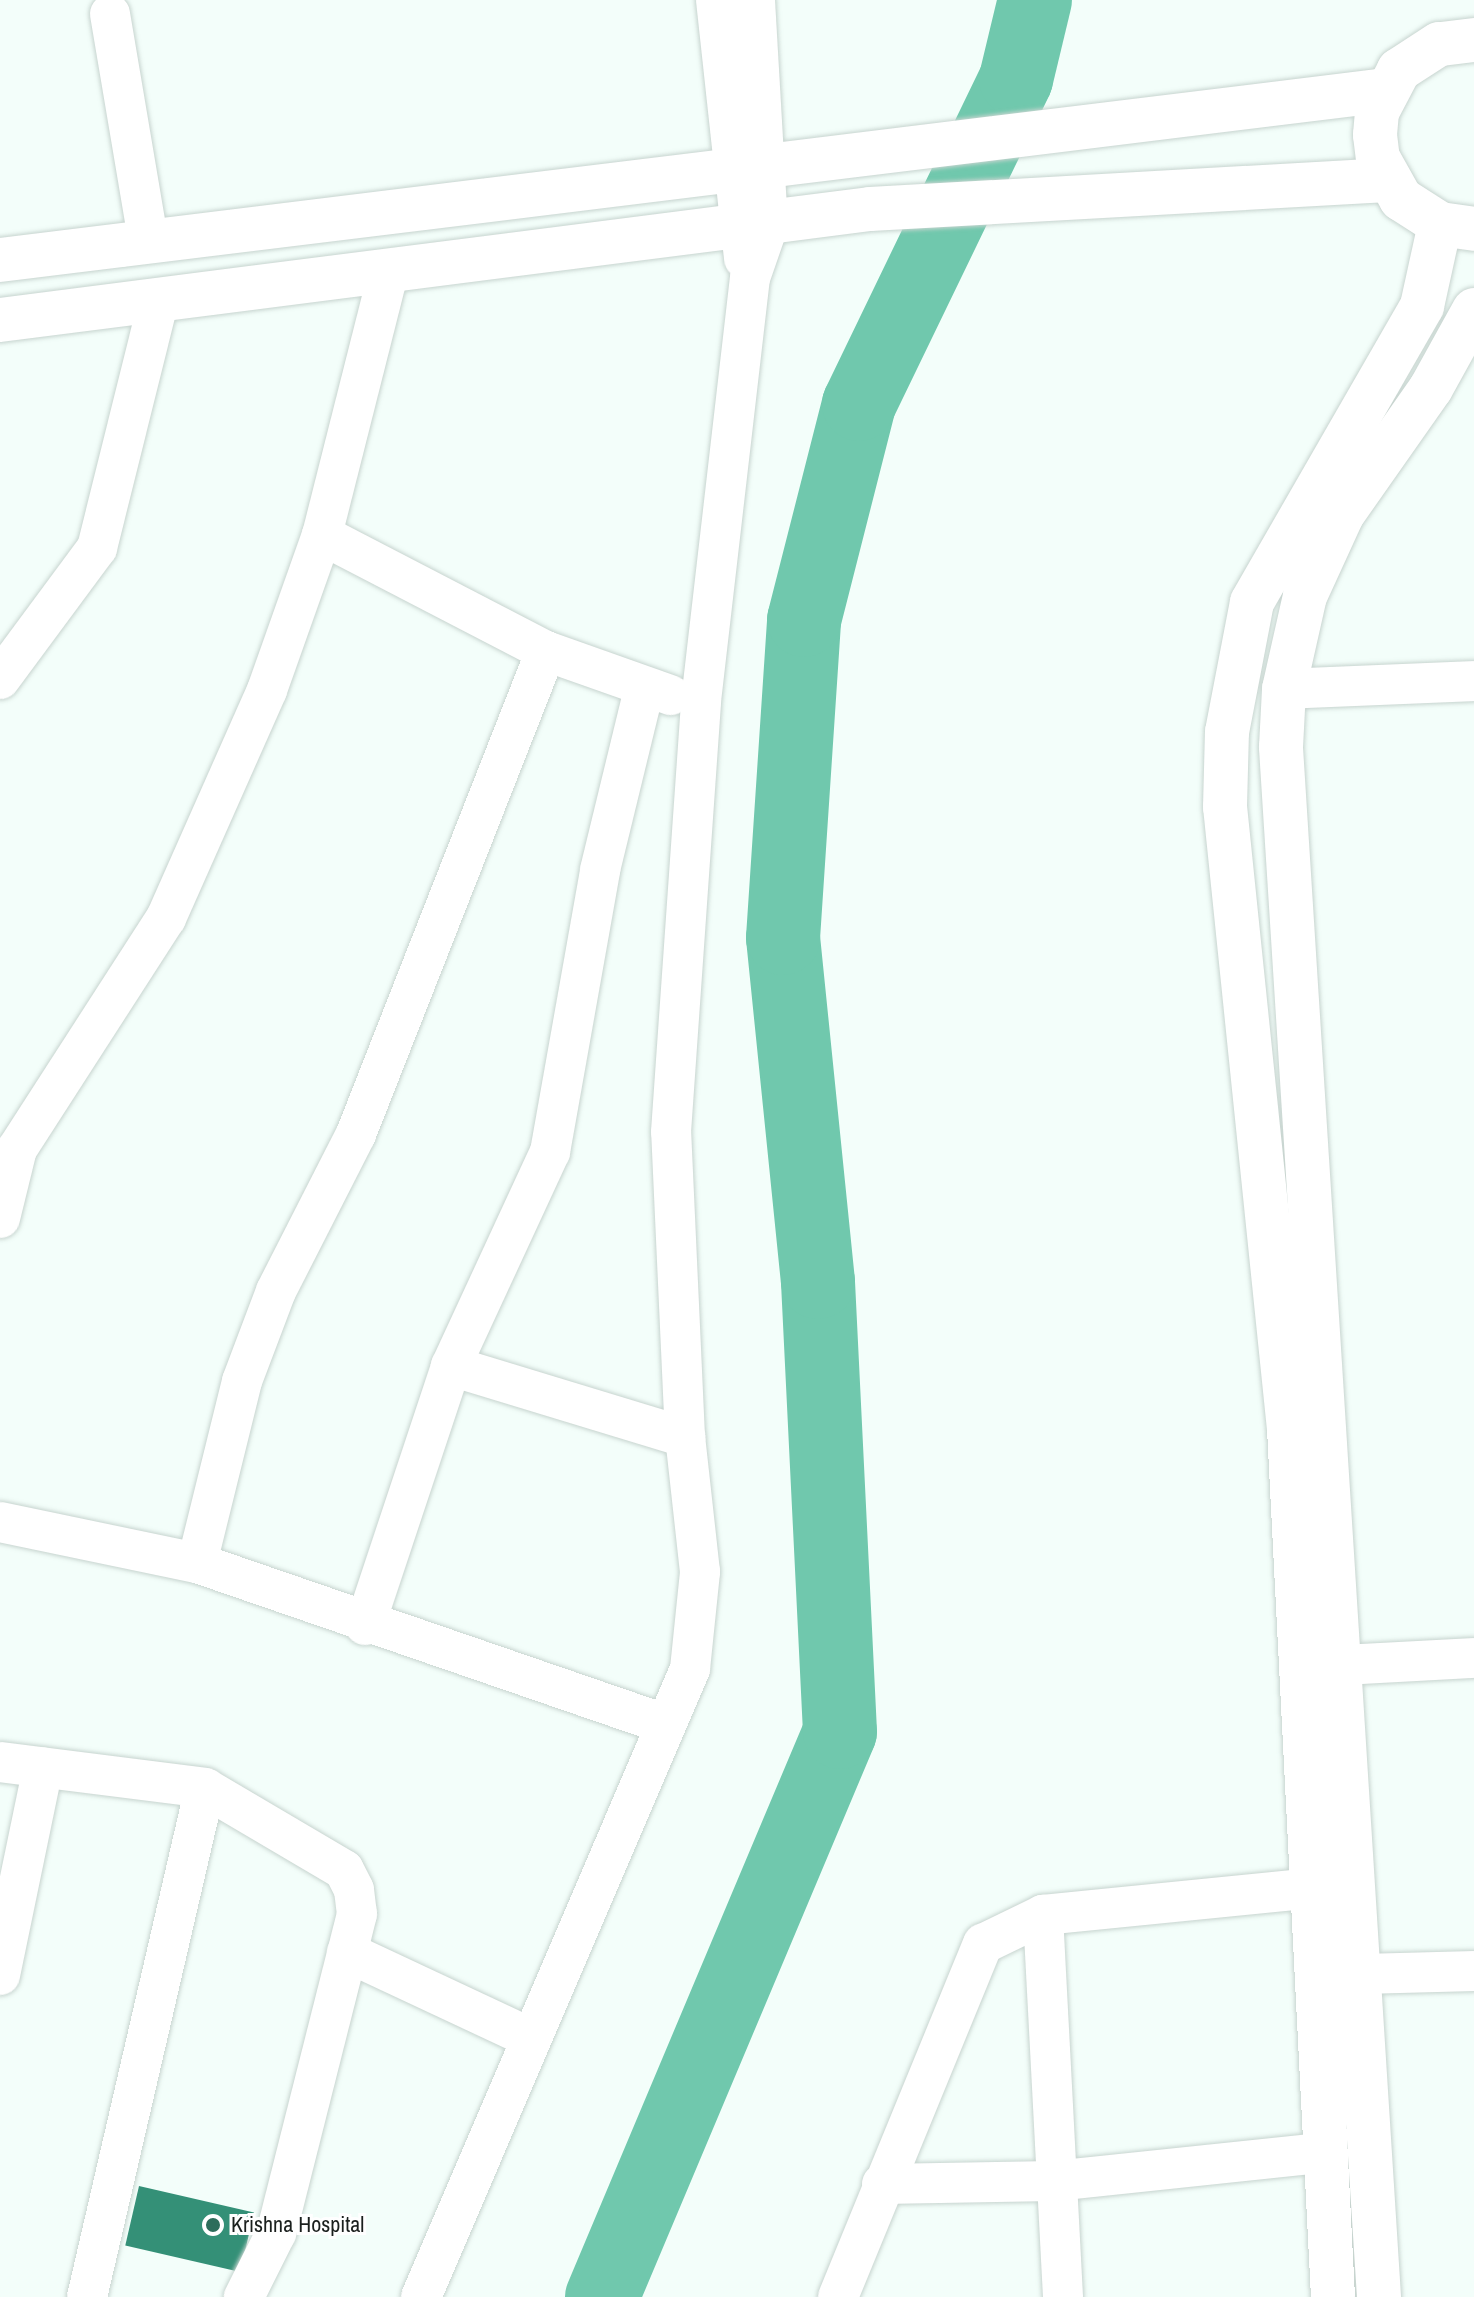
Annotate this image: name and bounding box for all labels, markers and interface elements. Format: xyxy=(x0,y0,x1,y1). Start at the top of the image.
place label: Krishna Hospital xyxy=(231,2212,364,2238)
marker: Krishna Hospital xyxy=(202,2214,224,2236)

